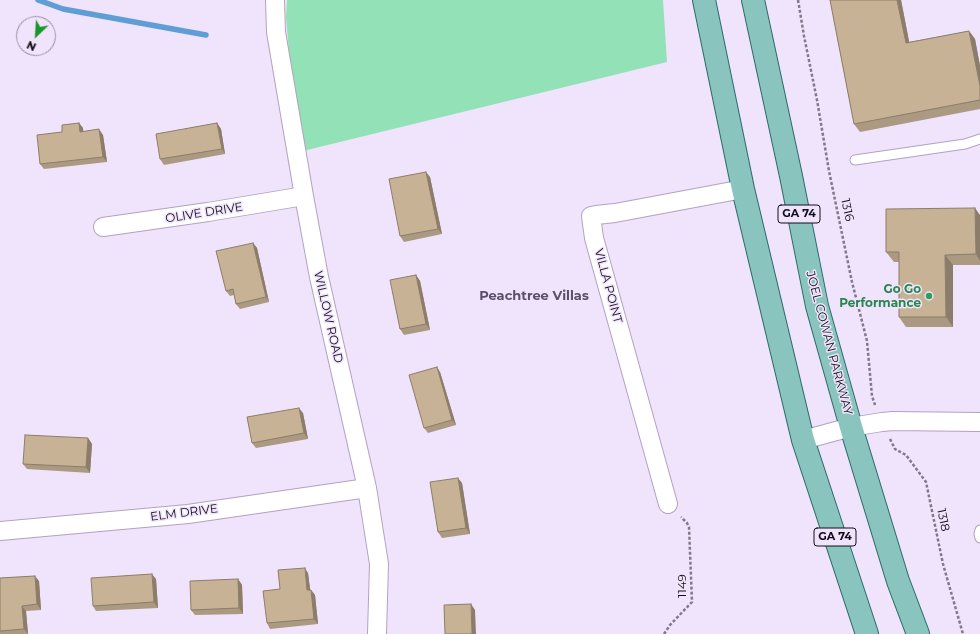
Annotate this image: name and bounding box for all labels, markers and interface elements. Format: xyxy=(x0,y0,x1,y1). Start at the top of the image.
north arrow xyxy=(16,16,56,56)
text: N xyxy=(24,38,38,54)
street label: 1316 xyxy=(838,197,856,223)
street label: OLIVE DRIVE xyxy=(164,200,244,226)
road number: GA 74 xyxy=(778,205,820,223)
street label: VILLA POINT xyxy=(591,247,625,325)
street label: WILLOW ROAD xyxy=(310,269,346,365)
street label: JOEL COWAN PARKWAY xyxy=(803,269,855,417)
place label: Go Go Performance xyxy=(839,282,921,310)
district label: Peachtree Villas xyxy=(479,288,589,304)
marker: Go Go Performance xyxy=(924,291,934,301)
street label: ELM DRIVE xyxy=(149,502,219,524)
street label: 1318 xyxy=(934,507,952,533)
road number: GA 74 xyxy=(814,528,856,546)
street label: 1149 xyxy=(675,574,689,598)

